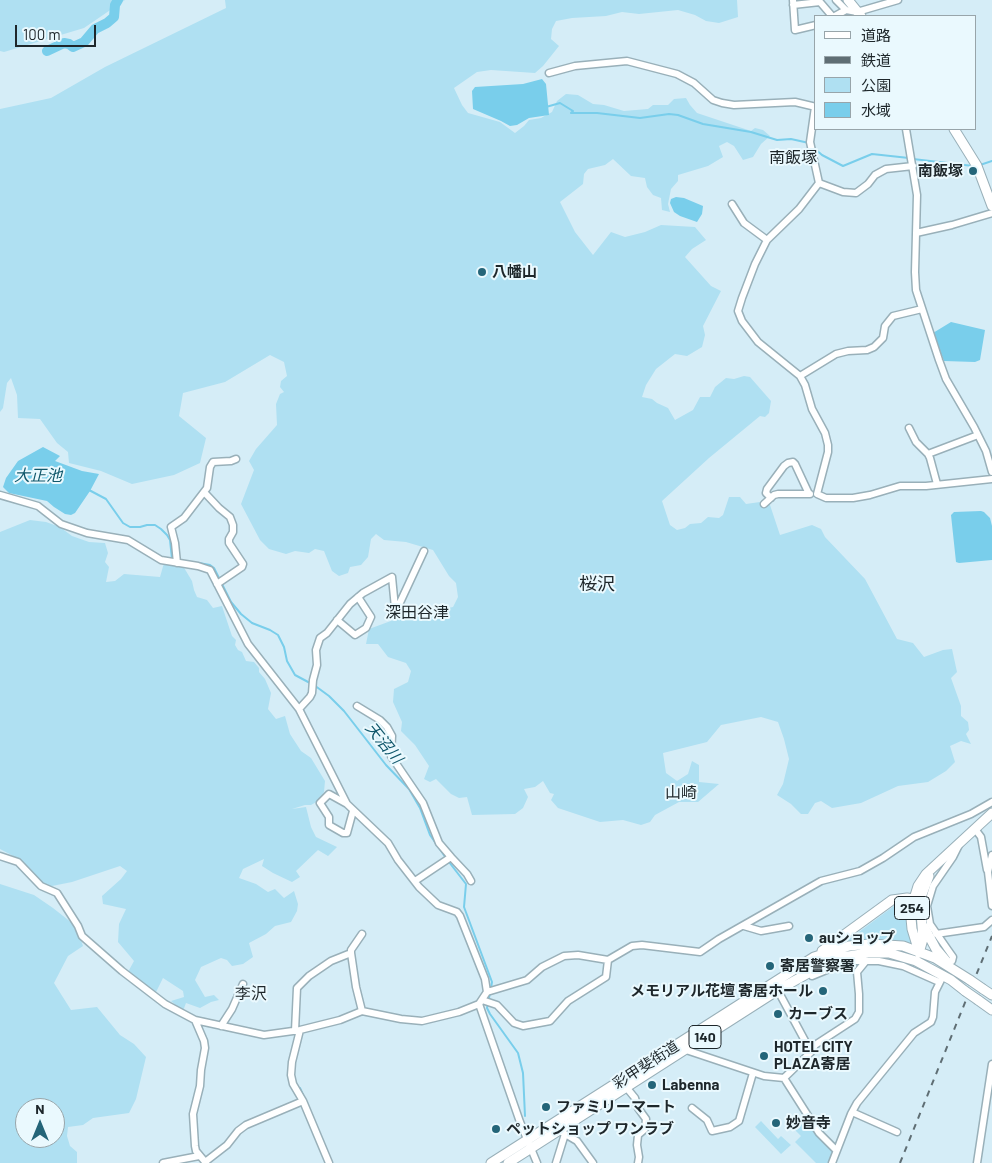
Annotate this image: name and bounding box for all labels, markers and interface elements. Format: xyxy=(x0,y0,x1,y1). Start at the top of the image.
scale bar xyxy=(18,15,99,47)
legend xyxy=(814,15,977,130)
text: 100 m xyxy=(23,25,61,43)
text: 道路 xyxy=(861,26,891,44)
text: 鉄道 xyxy=(861,51,891,69)
text: 公園 xyxy=(861,76,891,94)
text: 水域 xyxy=(861,101,891,119)
district label: 南飯塚 xyxy=(769,148,817,168)
place label: 南飯塚 xyxy=(918,162,963,180)
marker: 南飯塚 xyxy=(967,165,979,177)
place label: 八幡山 xyxy=(492,263,537,281)
marker: 八幡山 xyxy=(476,266,488,278)
water label: 大正池 xyxy=(14,466,62,486)
district label: 桜沢 xyxy=(579,573,615,595)
district label: 深田谷津 xyxy=(385,603,449,623)
water label: 天沼川 xyxy=(361,718,407,768)
district label: 山崎 xyxy=(665,783,697,803)
road number: 254 xyxy=(894,896,930,920)
place label: auショップ xyxy=(819,929,895,947)
marker: auショップ xyxy=(803,932,815,944)
place label: 寄居警察署 xyxy=(780,957,855,975)
marker: 寄居警察署 xyxy=(764,960,776,972)
place label: メモリアル花壇 寄居ホール xyxy=(630,982,813,1000)
district label: 李沢 xyxy=(235,984,267,1004)
marker: メモリアル花壇 寄居ホール xyxy=(817,985,829,997)
place label: カーブス xyxy=(788,1005,848,1023)
marker: カーブス xyxy=(772,1008,784,1020)
road number: 140 xyxy=(689,1026,721,1048)
street label: 彩甲斐街道 xyxy=(610,1037,682,1093)
place label: HOTEL CITY PLAZA寄居 xyxy=(774,1038,853,1073)
marker: HOTEL CITY PLAZA寄居 xyxy=(758,1050,770,1062)
place label: Labenna xyxy=(662,1076,719,1094)
marker: Labenna xyxy=(646,1079,658,1091)
north arrow xyxy=(15,1098,65,1148)
place label: ファミリーマート xyxy=(556,1098,676,1116)
text: N xyxy=(35,1100,45,1117)
marker: ファミリーマート xyxy=(540,1101,552,1113)
place label: 妙音寺 xyxy=(786,1114,831,1132)
marker: 妙音寺 xyxy=(770,1117,782,1129)
place label: ペットショップ ワンラブ xyxy=(506,1120,674,1138)
marker: ペットショップ ワンラブ xyxy=(490,1123,502,1135)

